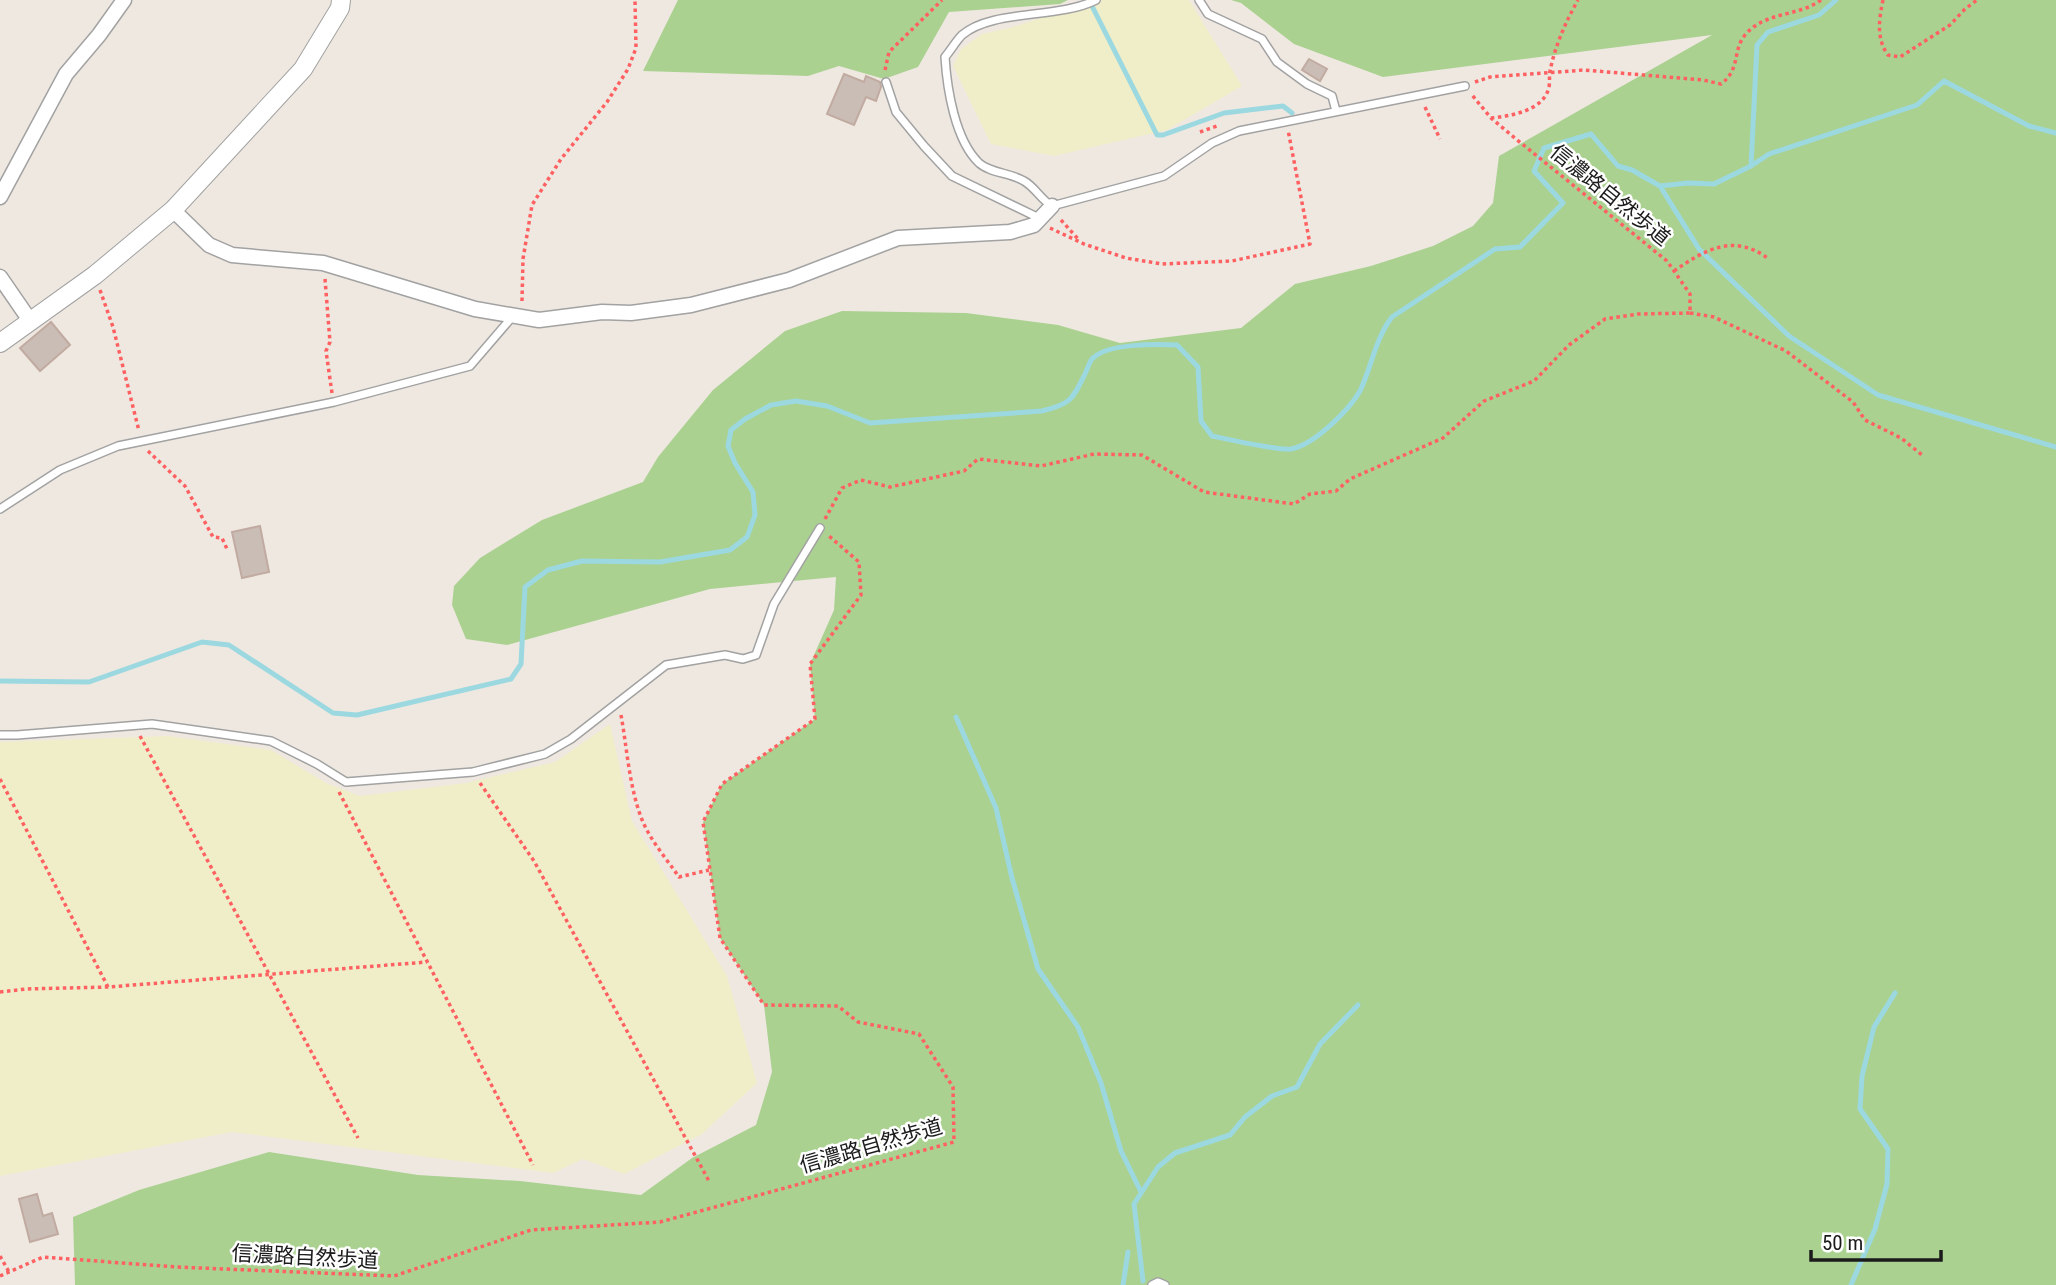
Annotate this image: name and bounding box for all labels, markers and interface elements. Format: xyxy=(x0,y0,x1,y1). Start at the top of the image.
street label: 信濃路自然歩道 xyxy=(1545,139,1675,251)
street label: 信濃路自然歩道 xyxy=(797,1114,945,1178)
scale bar xyxy=(1811,1218,1940,1262)
text: 50 m xyxy=(1822,1231,1863,1255)
street label: 信濃路自然歩道 xyxy=(231,1241,379,1273)

